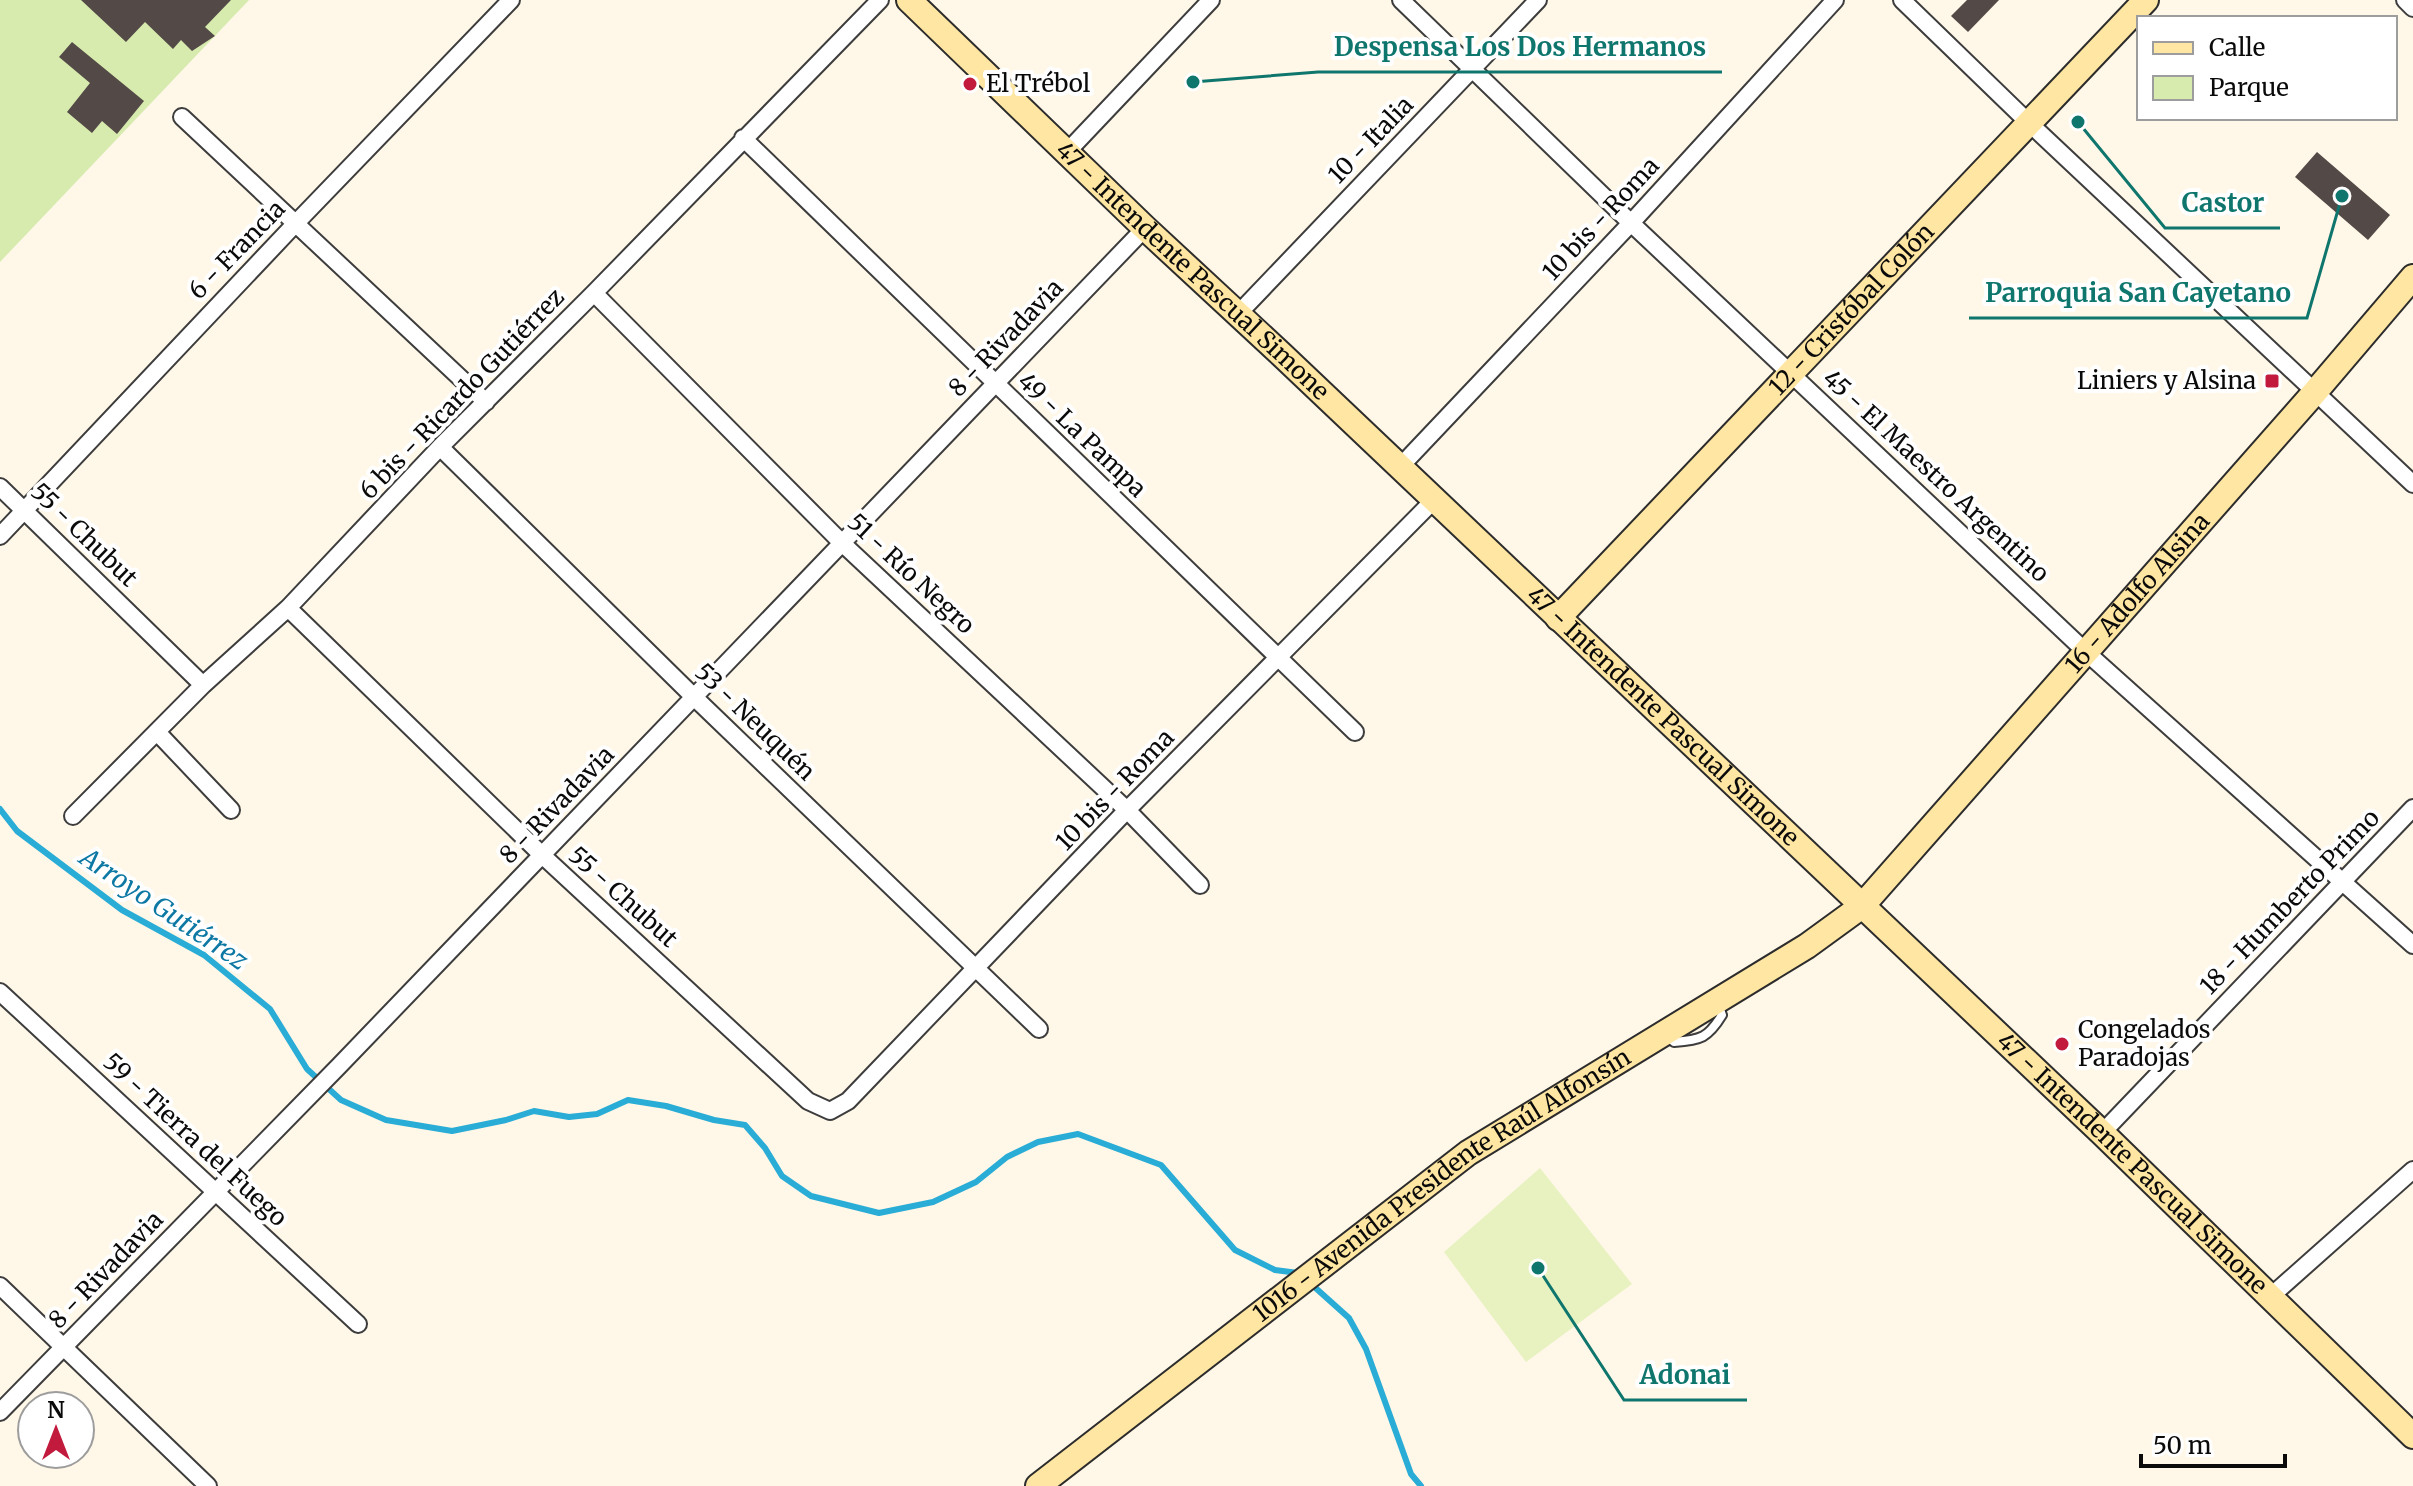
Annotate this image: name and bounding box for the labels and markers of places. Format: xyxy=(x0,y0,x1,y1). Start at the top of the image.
callout: Despensa Los Dos Hermanos xyxy=(1318,22,1722,72)
place label: El Trébol xyxy=(986,68,1090,99)
marker: El Trébol xyxy=(961,75,979,93)
callout: Castor xyxy=(2165,178,2280,228)
callout: Parroquia San Cayetano xyxy=(1969,268,2307,318)
place label: Liniers y Alsina xyxy=(2077,365,2256,396)
marker: Liniers y Alsina xyxy=(2263,372,2281,390)
place label: Congelados Paradojas xyxy=(2078,1014,2211,1073)
marker: Congelados Paradojas xyxy=(2053,1035,2071,1053)
callout: Adonai xyxy=(1624,1350,1747,1400)

